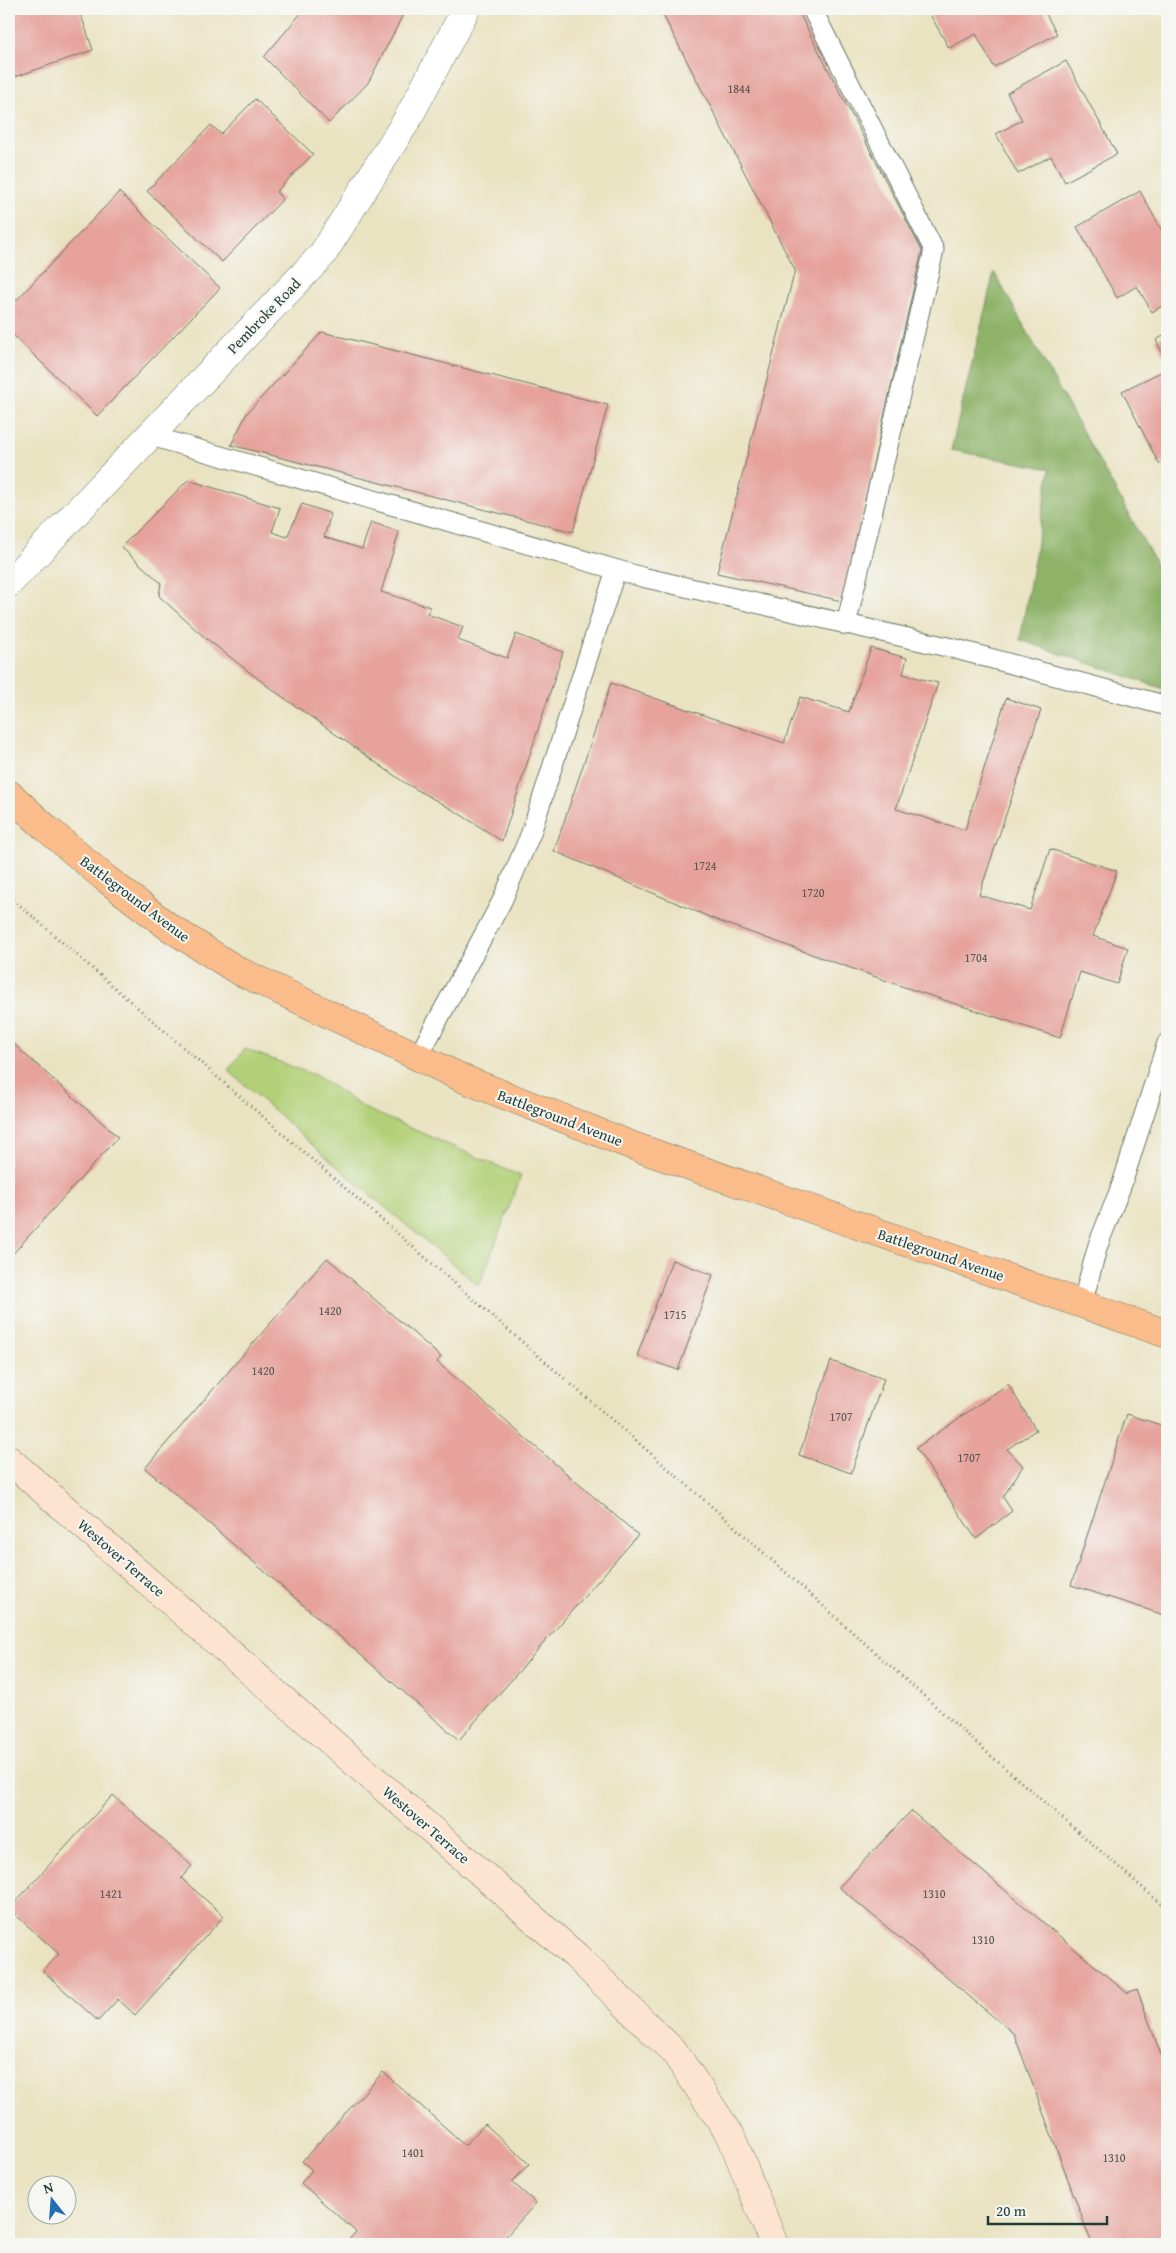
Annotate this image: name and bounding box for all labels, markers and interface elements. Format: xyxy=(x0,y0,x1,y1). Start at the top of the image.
house number: 1844 xyxy=(727,80,751,97)
street label: Pembroke Road xyxy=(222,273,305,358)
street label: Battleground Avenue xyxy=(76,850,195,947)
house number: 1724 xyxy=(693,857,717,874)
house number: 1720 xyxy=(801,884,825,901)
house number: 1704 xyxy=(964,949,988,966)
street label: Battleground Avenue xyxy=(495,1084,626,1151)
street label: Battleground Avenue xyxy=(875,1223,1007,1286)
house number: 1420 xyxy=(318,1302,342,1319)
house number: 1715 xyxy=(663,1306,687,1323)
house number: 1420 xyxy=(251,1362,275,1379)
house number: 1707 xyxy=(829,1408,853,1425)
house number: 1707 xyxy=(957,1449,981,1466)
street label: Westover Terrace xyxy=(73,1514,169,1601)
street label: Westover Terrace xyxy=(378,1781,474,1868)
house number: 1421 xyxy=(99,1885,123,1902)
house number: 1310 xyxy=(922,1885,946,1902)
house number: 1310 xyxy=(971,1931,995,1948)
house number: 1401 xyxy=(401,2144,425,2161)
house number: 1310 xyxy=(1102,2149,1126,2166)
north arrow xyxy=(28,2176,78,2226)
text: N xyxy=(41,2176,56,2198)
scale bar xyxy=(988,2193,1107,2225)
text: 20 m xyxy=(996,2200,1027,2221)

